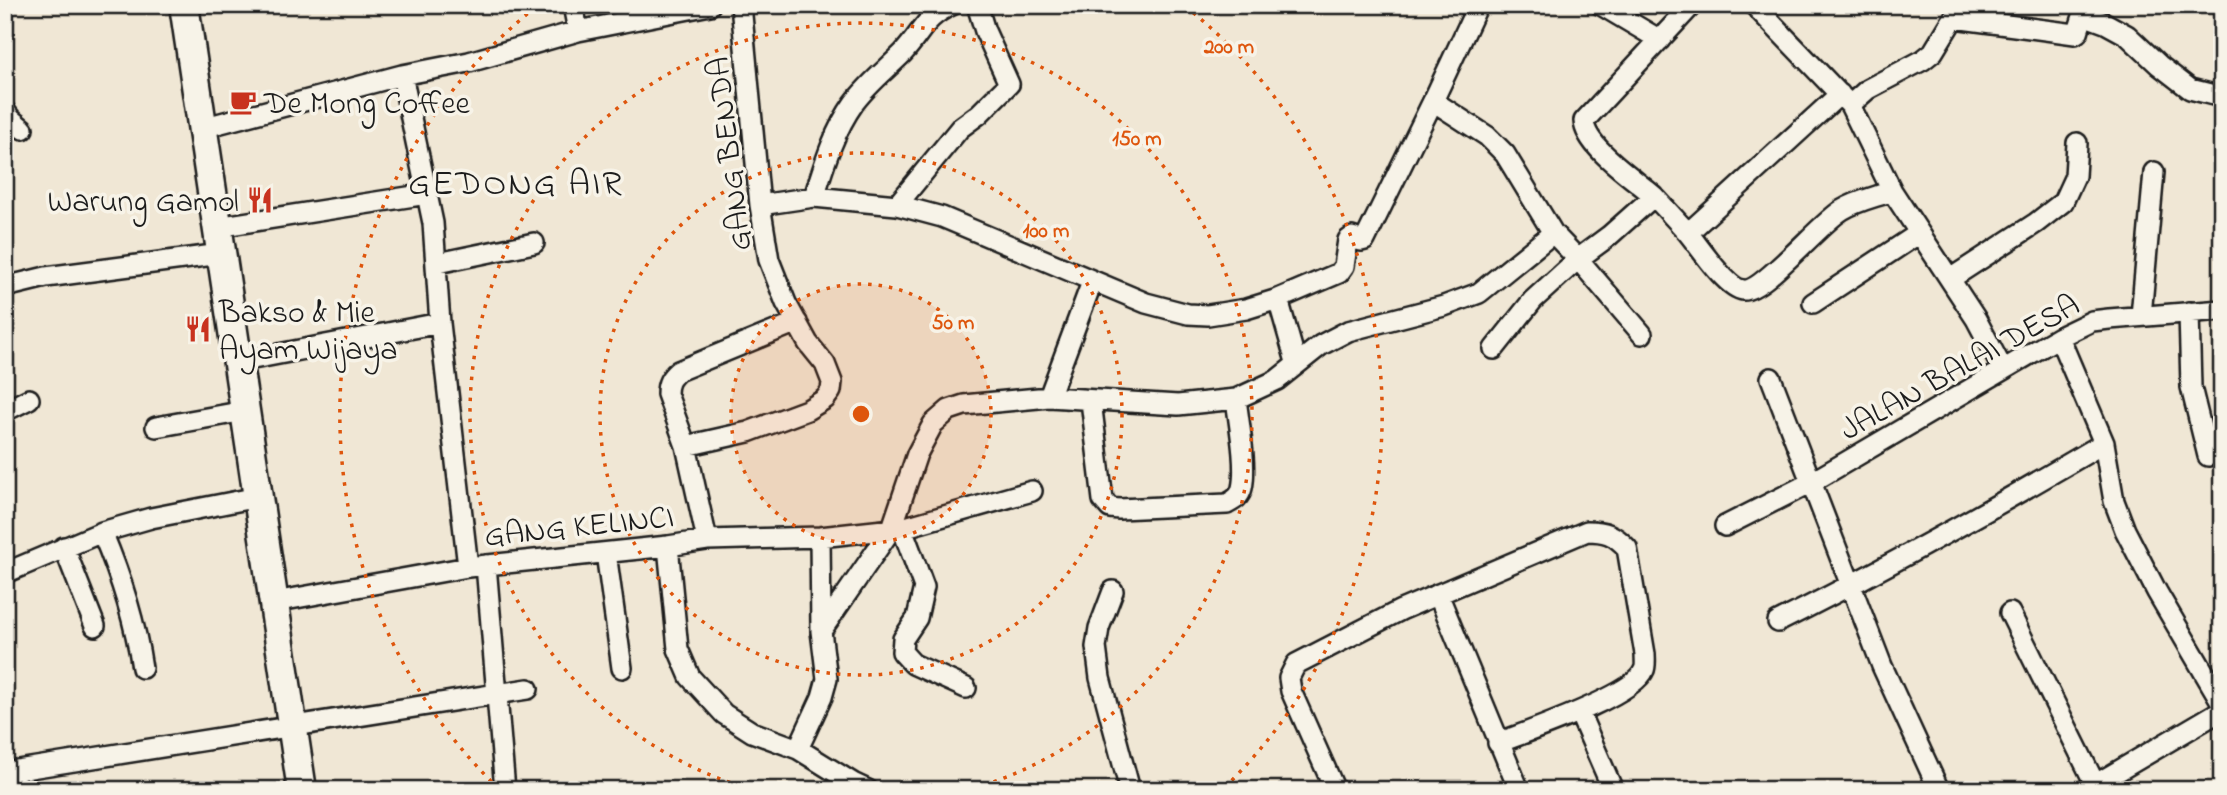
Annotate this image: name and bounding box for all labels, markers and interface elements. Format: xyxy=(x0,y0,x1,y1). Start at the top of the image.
text: 200 m xyxy=(1203,33,1254,63)
street label: GANG BENDA xyxy=(696,54,767,253)
place label: De Mong Coffee xyxy=(263,82,471,129)
cafe icon: De Mong Coffee xyxy=(228,87,258,117)
text: 150 m xyxy=(1112,125,1162,155)
district label: GEDONG AIR xyxy=(408,160,624,211)
place label: Warung Gamol xyxy=(47,180,239,227)
restaurant icon: Warung Gamol xyxy=(245,185,275,215)
text: 100 m xyxy=(1023,217,1069,247)
street label: JALAN BALAI DESA xyxy=(1832,284,2089,455)
place label: Bakso & Mie Ayam Wijaya xyxy=(218,291,398,375)
text: 50 m xyxy=(932,309,974,339)
restaurant icon: Bakso & Mie Ayam Wijaya xyxy=(183,314,213,344)
centre of rings xyxy=(849,402,873,426)
street label: GANG KELINCI xyxy=(482,495,677,562)

